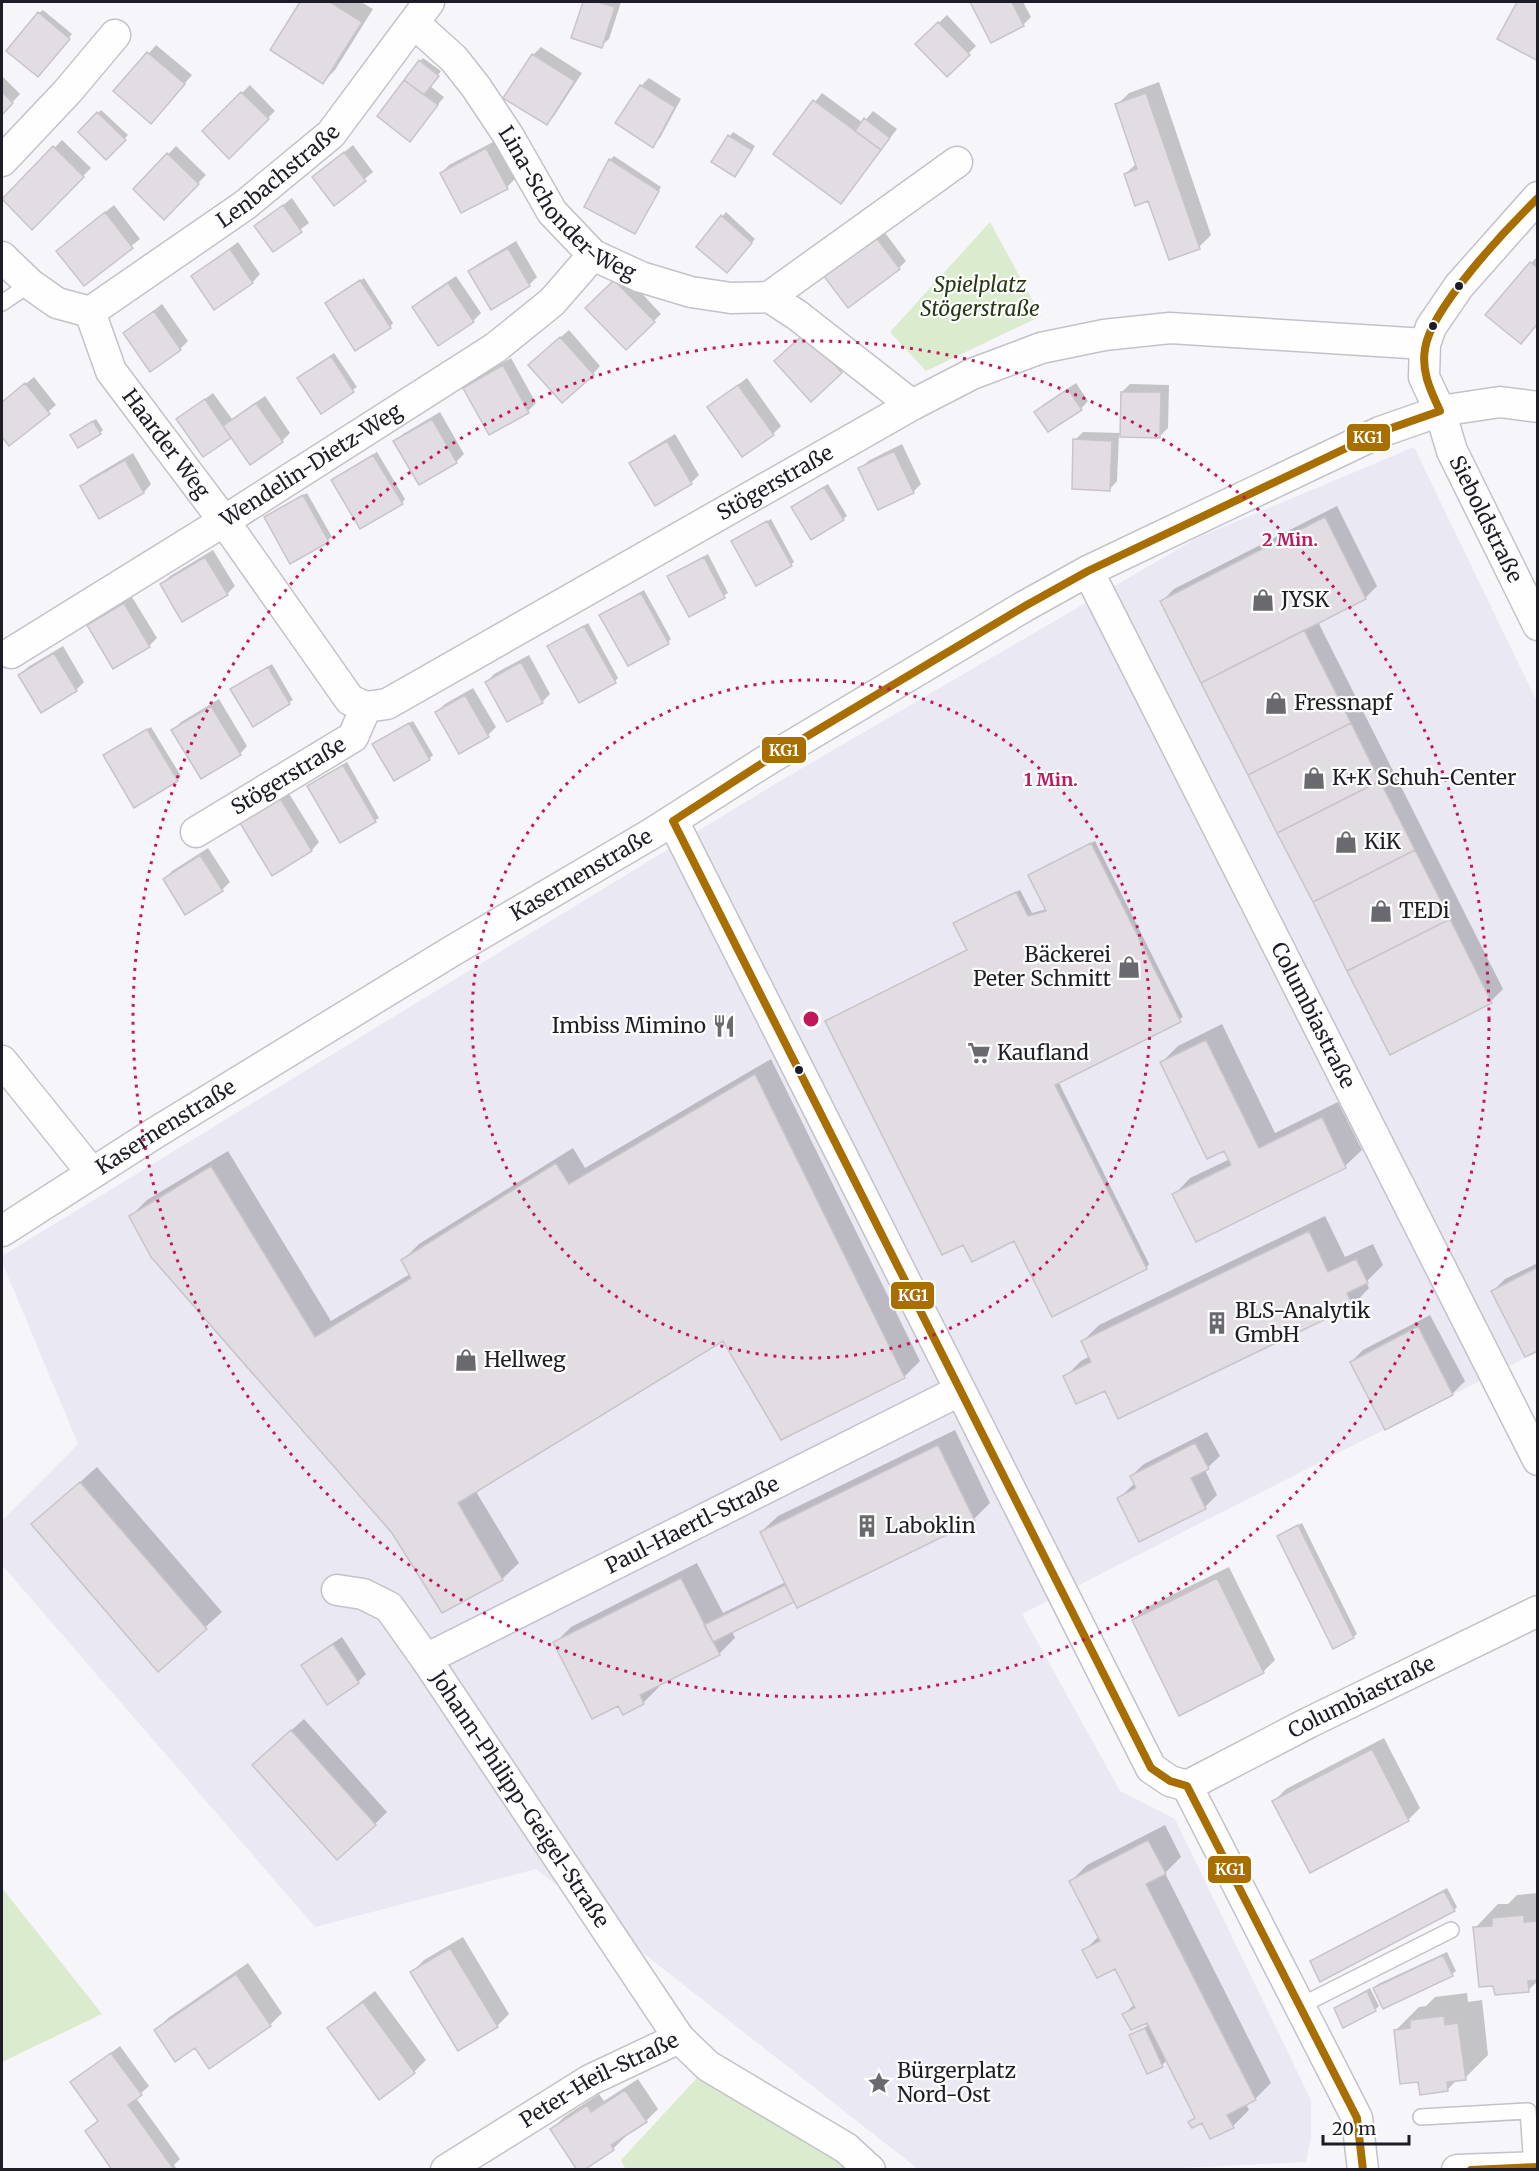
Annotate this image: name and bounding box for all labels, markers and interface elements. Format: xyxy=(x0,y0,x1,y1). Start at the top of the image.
street label: Lenbachstraße xyxy=(211,120,346,234)
street label: Lina-Schonder-Weg xyxy=(493,120,641,286)
park label: Spielplatz Stögerstraße xyxy=(920,271,1040,322)
unlabelled marker xyxy=(1453,280,1465,292)
unlabelled marker xyxy=(1427,320,1439,332)
street label: Haarder Weg xyxy=(116,383,216,504)
street label: Wendelin-Dietz-Weg xyxy=(214,397,407,533)
line badge: KG1 xyxy=(1346,423,1391,452)
text: KG1 xyxy=(1353,427,1384,447)
street label: Stögerstraße xyxy=(712,439,838,526)
street label: Sieboldstraße xyxy=(1443,451,1529,587)
text: 2 Min. xyxy=(1262,528,1318,551)
place label: JYSK xyxy=(1280,586,1330,613)
shop icon: JYSK xyxy=(1250,587,1276,613)
place label: Fressnapf xyxy=(1294,689,1394,716)
shop icon: Fressnapf xyxy=(1263,690,1289,716)
street label: Stögerstraße xyxy=(226,731,350,821)
line badge: KG1 xyxy=(761,736,807,764)
text: KG1 xyxy=(769,740,800,760)
place label: K+K Schuh-Center xyxy=(1332,764,1516,791)
shop icon: K+K Schuh-Center xyxy=(1301,765,1327,791)
text: 1 Min. xyxy=(1024,768,1078,791)
street label: Kasernenstraße xyxy=(505,822,657,927)
place label: KiK xyxy=(1364,828,1402,855)
shop icon: KiK xyxy=(1333,829,1359,855)
place label: TEDi xyxy=(1399,897,1450,924)
shop icon: TEDi xyxy=(1368,898,1394,924)
street label: Columbiastraße xyxy=(1265,937,1362,1093)
place label: Bäckerei Peter Schmitt xyxy=(973,941,1111,992)
shop icon: Bäckerei Peter Schmitt xyxy=(1116,954,1142,980)
centre of rings xyxy=(801,1009,821,1029)
place label: Imbiss Mimino xyxy=(552,1012,706,1039)
restaurant icon: Imbiss Mimino xyxy=(711,1013,737,1039)
place label: Kaufland xyxy=(997,1039,1089,1066)
supermarket icon: Kaufland xyxy=(966,1040,992,1066)
unlabelled marker xyxy=(793,1064,805,1076)
street label: Kasernenstraße xyxy=(90,1073,241,1180)
line badge: KG1 xyxy=(890,1281,935,1310)
text: KG1 xyxy=(898,1285,929,1305)
place label: BLS-Analytik GmbH xyxy=(1235,1297,1371,1348)
building icon: BLS-Analytik GmbH xyxy=(1204,1310,1230,1336)
place label: Hellweg xyxy=(484,1346,566,1373)
shop icon: Hellweg xyxy=(453,1347,479,1373)
street label: Paul-Haertl-Straße xyxy=(601,1470,783,1580)
place label: Laboklin xyxy=(885,1512,976,1539)
building icon: Laboklin xyxy=(854,1513,880,1539)
street label: Columbiastraße xyxy=(1283,1649,1439,1744)
street label: Johann-Philipp-Geigel-Straße xyxy=(424,1665,616,1933)
line badge: KG1 xyxy=(1207,1855,1252,1884)
text: KG1 xyxy=(1215,1859,1246,1879)
street label: Peter-Heil-Straße xyxy=(515,2026,683,2133)
place label: Bürgerplatz Nord-Ost xyxy=(897,2057,1016,2108)
place icon: Bürgerplatz Nord-Ost xyxy=(866,2070,892,2096)
scale bar xyxy=(1323,2108,1408,2146)
text: 20 m xyxy=(1332,2117,1376,2140)

